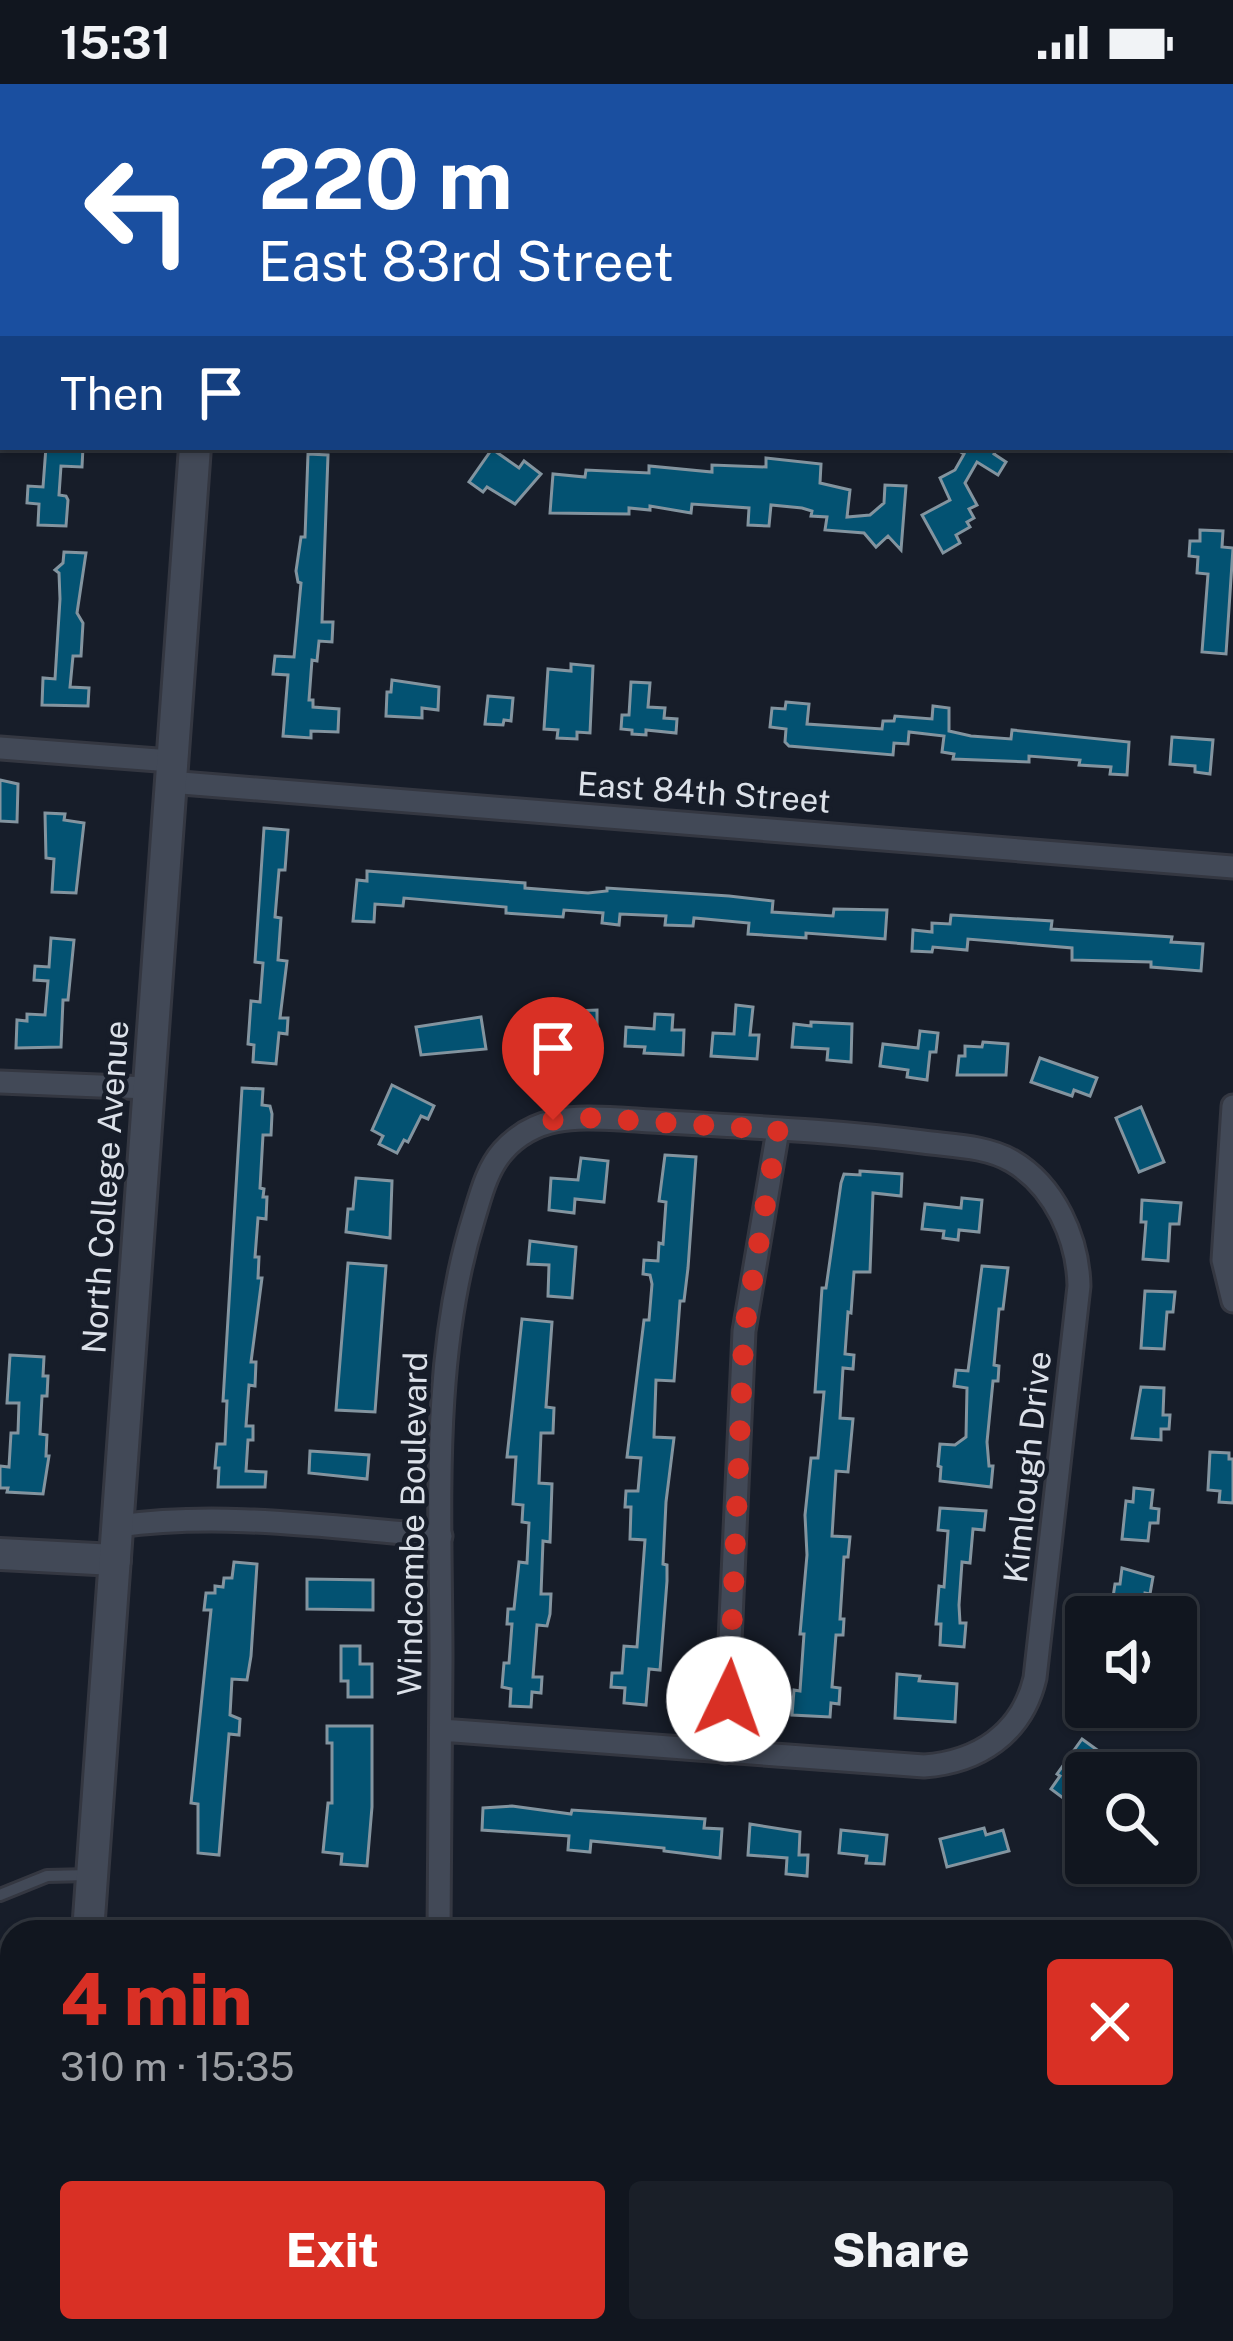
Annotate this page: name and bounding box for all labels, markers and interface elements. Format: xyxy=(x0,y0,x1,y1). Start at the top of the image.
text: 15:31 xyxy=(60,16,171,69)
text: 220 m xyxy=(258,129,513,228)
icon: left xyxy=(60,132,216,288)
text: East 83rd Street xyxy=(258,230,674,293)
icon: arrive xyxy=(188,360,254,426)
text: Then xyxy=(60,367,164,420)
street label: East 84th Street xyxy=(576,764,832,820)
pin xyxy=(502,997,604,1120)
icon: arrive xyxy=(520,1015,586,1081)
street label: North College Avenue xyxy=(74,1019,136,1355)
street label: Kimlough Drive xyxy=(996,1349,1058,1585)
street label: Windcombe Boulevard xyxy=(390,1352,434,1696)
map controls xyxy=(1065,1596,1197,1884)
button: sound xyxy=(1065,1596,1197,1728)
position arrow xyxy=(666,1636,792,1762)
button: search xyxy=(1065,1752,1197,1884)
text: 4 min xyxy=(60,1957,253,2041)
button: close xyxy=(1047,1959,1173,2085)
text: 310 m · 15:35 xyxy=(60,2044,294,2090)
button: Exit xyxy=(60,2181,605,2319)
button: Share xyxy=(629,2181,1173,2319)

